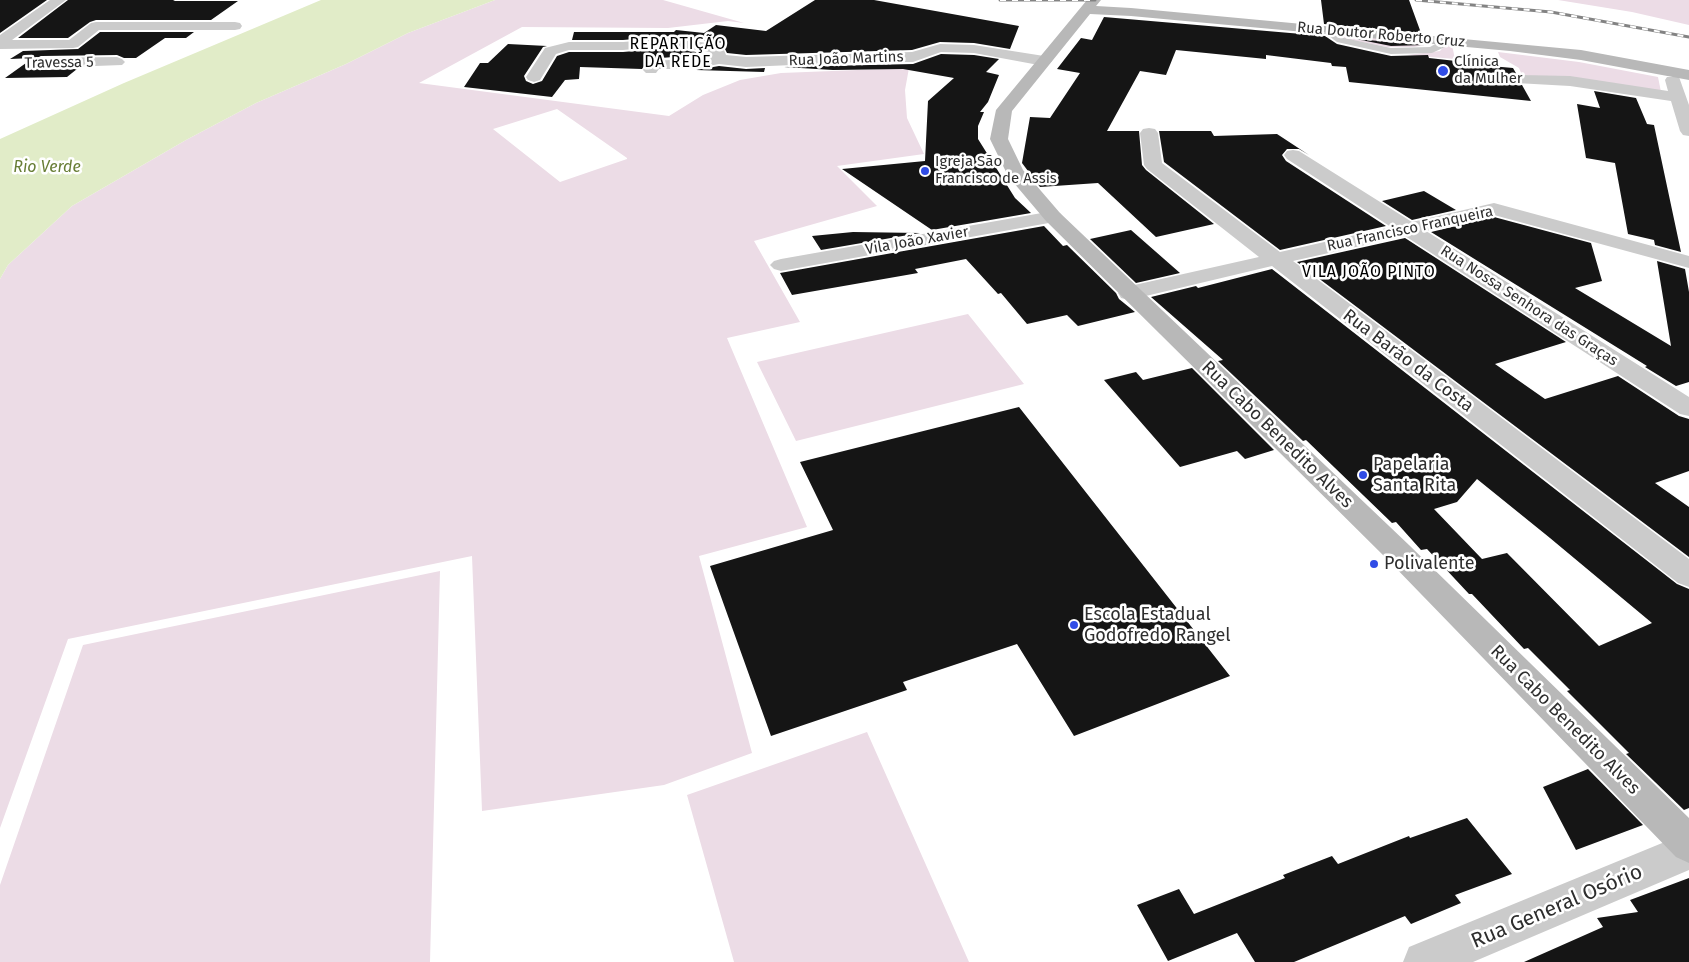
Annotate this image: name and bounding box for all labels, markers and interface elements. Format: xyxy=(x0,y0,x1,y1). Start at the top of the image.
street label: Rua Doutor Roberto Cruz xyxy=(1296,19,1466,51)
district label: REPARTIÇÃO DA REDE xyxy=(628,35,728,73)
street label: Rua João Martins xyxy=(788,48,904,70)
street label: Travessa 5 xyxy=(24,53,94,73)
place label: Clínica da Mulher xyxy=(1454,53,1523,88)
marker: Clínica da Mulher xyxy=(1436,64,1450,78)
place label: Igreja São Francisco de Assis xyxy=(935,153,1057,188)
water label: Rio Verde xyxy=(13,158,81,178)
marker: Igreja São Francisco de Assis xyxy=(919,165,931,177)
street label: Rua Francisco Franqueira xyxy=(1325,203,1495,255)
street label: Vila João Xavier xyxy=(864,223,970,259)
street label: Rua Nossa Senhora das Graças xyxy=(1437,242,1621,370)
district label: VILA JOÃO PINTO xyxy=(1300,263,1438,283)
street label: Rua Barão da Costa xyxy=(1338,305,1478,417)
street label: Rua Cabo Benedito Alves xyxy=(1197,357,1357,513)
place label: Papelaria Santa Rita xyxy=(1373,454,1456,496)
marker: Papelaria Santa Rita xyxy=(1357,469,1369,481)
place label: Polivalente xyxy=(1384,553,1475,575)
marker: Polivalente xyxy=(1368,558,1380,570)
place label: Escola Estadual Godofredo Rangel xyxy=(1084,604,1231,646)
marker: Escola Estadual Godofredo Rangel xyxy=(1068,619,1080,631)
street label: Rua Cabo Benedito Alves xyxy=(1486,641,1644,799)
street label: Rua General Osório xyxy=(1468,860,1646,954)

